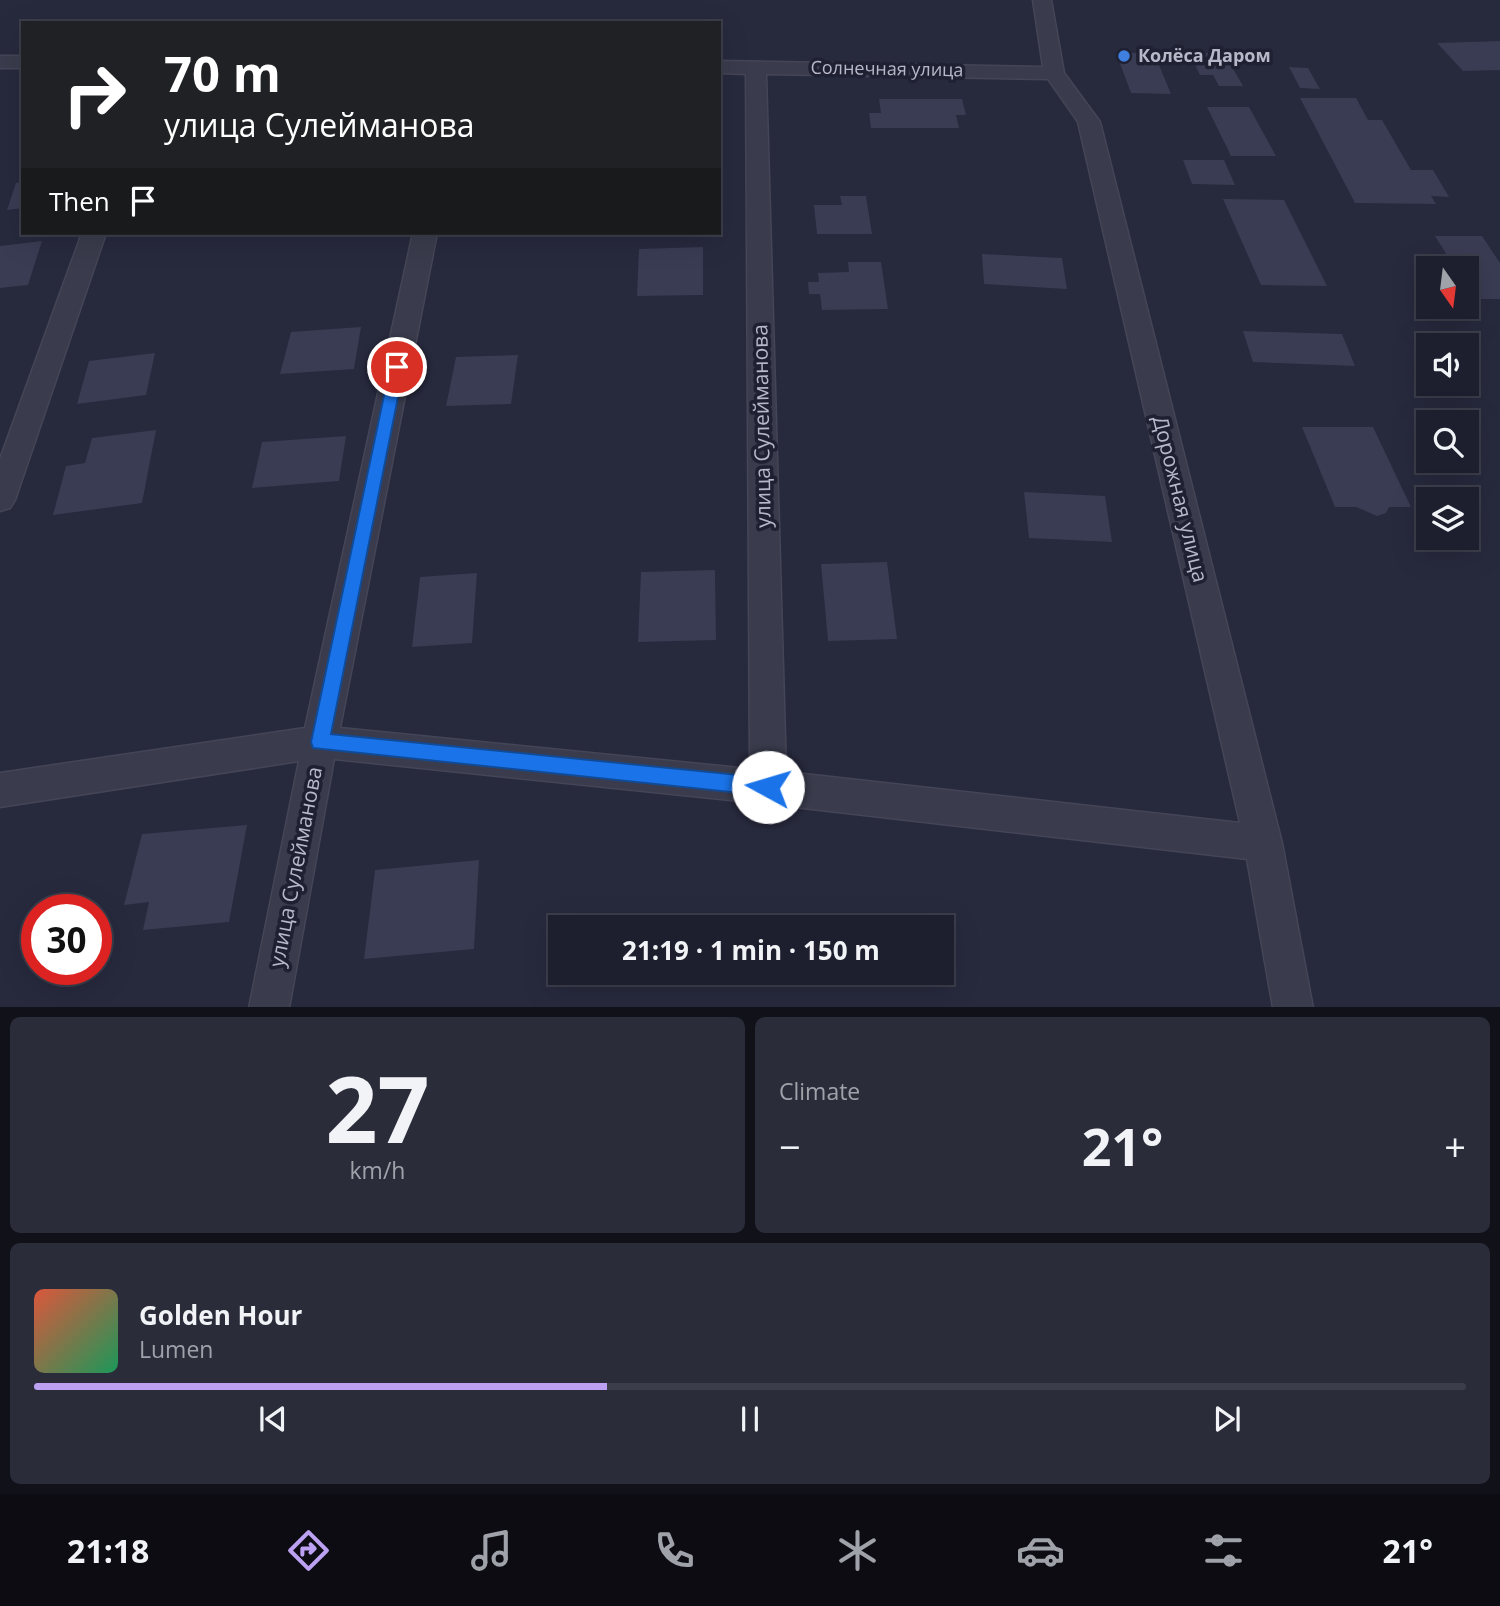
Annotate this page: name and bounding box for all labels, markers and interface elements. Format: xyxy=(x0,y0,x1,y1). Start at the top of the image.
text: 70 m xyxy=(164,40,281,106)
place label: Колёса Даром xyxy=(1138,43,1271,67)
marker: Колёса Даром xyxy=(1116,48,1132,64)
icon: right xyxy=(49,49,140,140)
street label: Солнечная улица xyxy=(810,55,964,81)
text: улица Сулейманова xyxy=(164,103,475,146)
icon: arrive xyxy=(124,182,162,220)
text: Then xyxy=(49,183,110,219)
north arrow xyxy=(1416,256,1479,318)
map controls xyxy=(1416,256,1479,550)
street label: улица Сулейманова xyxy=(745,324,777,528)
button: sound xyxy=(1416,333,1479,396)
pin xyxy=(367,337,427,397)
icon: arrive xyxy=(378,348,416,386)
button: search xyxy=(1416,410,1479,473)
street label: Дорожная улица xyxy=(1147,413,1215,585)
button: layers xyxy=(1416,487,1479,550)
position arrow xyxy=(731,750,805,824)
street label: улица Сулейманова xyxy=(262,764,328,970)
speed limit sign: 30 xyxy=(21,894,112,985)
text: 21:19 · 1 min · 150 m xyxy=(622,932,880,968)
text: 27 xyxy=(325,1046,430,1170)
text: Climate xyxy=(779,1075,860,1107)
text: 21° xyxy=(1082,1110,1163,1181)
text: − xyxy=(779,1120,801,1172)
text: + xyxy=(1444,1120,1466,1172)
text: km/h xyxy=(350,1154,405,1186)
text: Golden Hour xyxy=(139,1297,302,1333)
text: Lumen xyxy=(139,1333,213,1365)
icon: previous xyxy=(254,1400,292,1438)
icon: pause xyxy=(731,1400,769,1438)
icon: next xyxy=(1208,1400,1246,1438)
icon: directions xyxy=(284,1526,333,1575)
icon: music xyxy=(467,1526,516,1575)
icon: phone xyxy=(650,1526,699,1575)
icon: climate xyxy=(833,1526,882,1575)
icon: car xyxy=(1016,1526,1065,1575)
icon: filters xyxy=(1199,1526,1248,1575)
text: 21:18 xyxy=(67,1529,149,1572)
text: 21° xyxy=(1383,1529,1433,1572)

